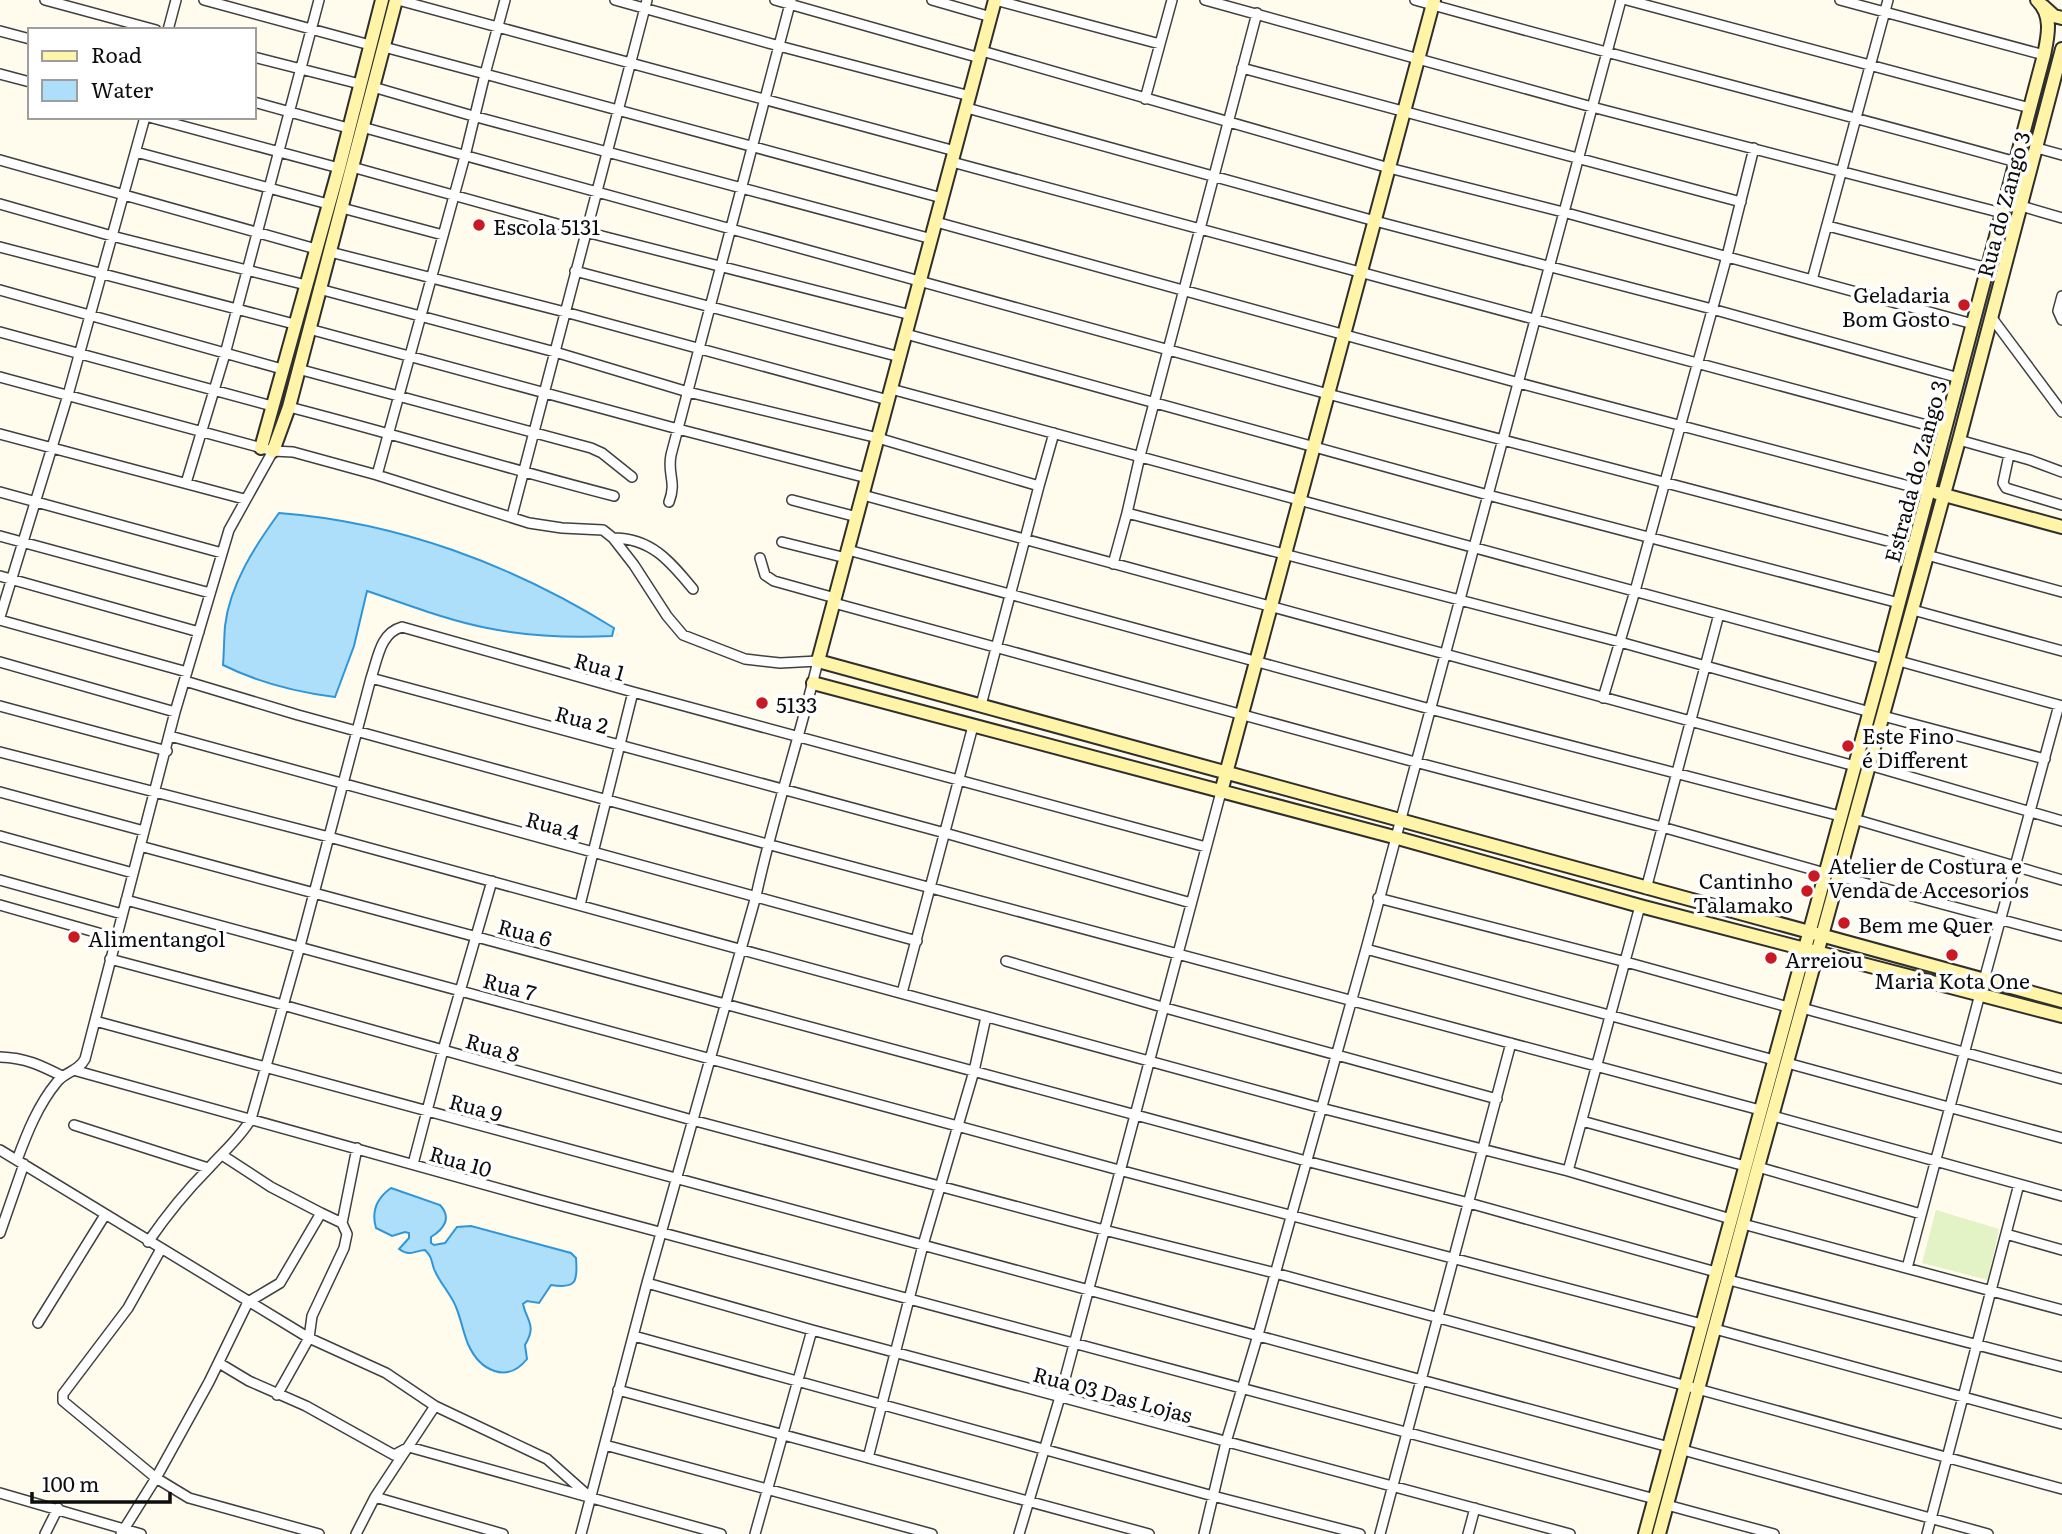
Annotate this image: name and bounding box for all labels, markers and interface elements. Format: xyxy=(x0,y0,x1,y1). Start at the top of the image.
legend xyxy=(28,28,256,119)
text: Road xyxy=(91,38,142,69)
text: Water xyxy=(91,73,153,104)
street label: Rua do Zango 3 xyxy=(1968,127,2036,281)
place label: Escola 5131 xyxy=(493,210,600,241)
marker: Escola 5131 xyxy=(471,217,487,233)
place label: Geladaria Bom Gosto xyxy=(1842,278,1951,333)
marker: Geladaria Bom Gosto xyxy=(1956,297,1972,313)
street label: Estrada do Zango 3 xyxy=(1875,377,1953,565)
street label: Rua 1 xyxy=(571,643,630,687)
place label: 5133 xyxy=(776,688,817,719)
marker: 5133 xyxy=(754,695,770,711)
street label: Rua 2 xyxy=(552,696,612,740)
place label: Este Fino é Different xyxy=(1862,719,1968,774)
marker: Este Fino é Different xyxy=(1840,738,1856,754)
street label: Rua 4 xyxy=(523,802,584,846)
place label: Atelier de Costura e Venda de Accesorios xyxy=(1828,849,2029,904)
place label: Cantinho Talamako xyxy=(1693,864,1793,919)
marker: Atelier de Costura e Venda de Accesorios xyxy=(1806,868,1822,884)
marker: Cantinho Talamako xyxy=(1799,883,1815,899)
place label: Bem me Quer xyxy=(1858,908,1992,939)
street label: Rua 6 xyxy=(495,909,555,953)
marker: Bem me Quer xyxy=(1836,915,1852,931)
place label: Alimentangol xyxy=(88,922,225,953)
marker: Alimentangol xyxy=(66,929,82,945)
place label: Arreiou xyxy=(1785,943,1863,974)
marker: Maria Kota One xyxy=(1944,947,1960,963)
marker: Arreiou xyxy=(1763,950,1779,966)
street label: Rua 7 xyxy=(480,963,540,1007)
place label: Maria Kota One xyxy=(1874,964,2030,995)
street label: Rua 8 xyxy=(462,1024,524,1068)
street label: Rua 9 xyxy=(446,1084,506,1128)
street label: Rua 10 xyxy=(426,1136,496,1184)
street label: Rua 03 Das Lojas xyxy=(1030,1357,1196,1429)
scale bar xyxy=(32,1460,170,1504)
text: 100 m xyxy=(42,1467,99,1498)

